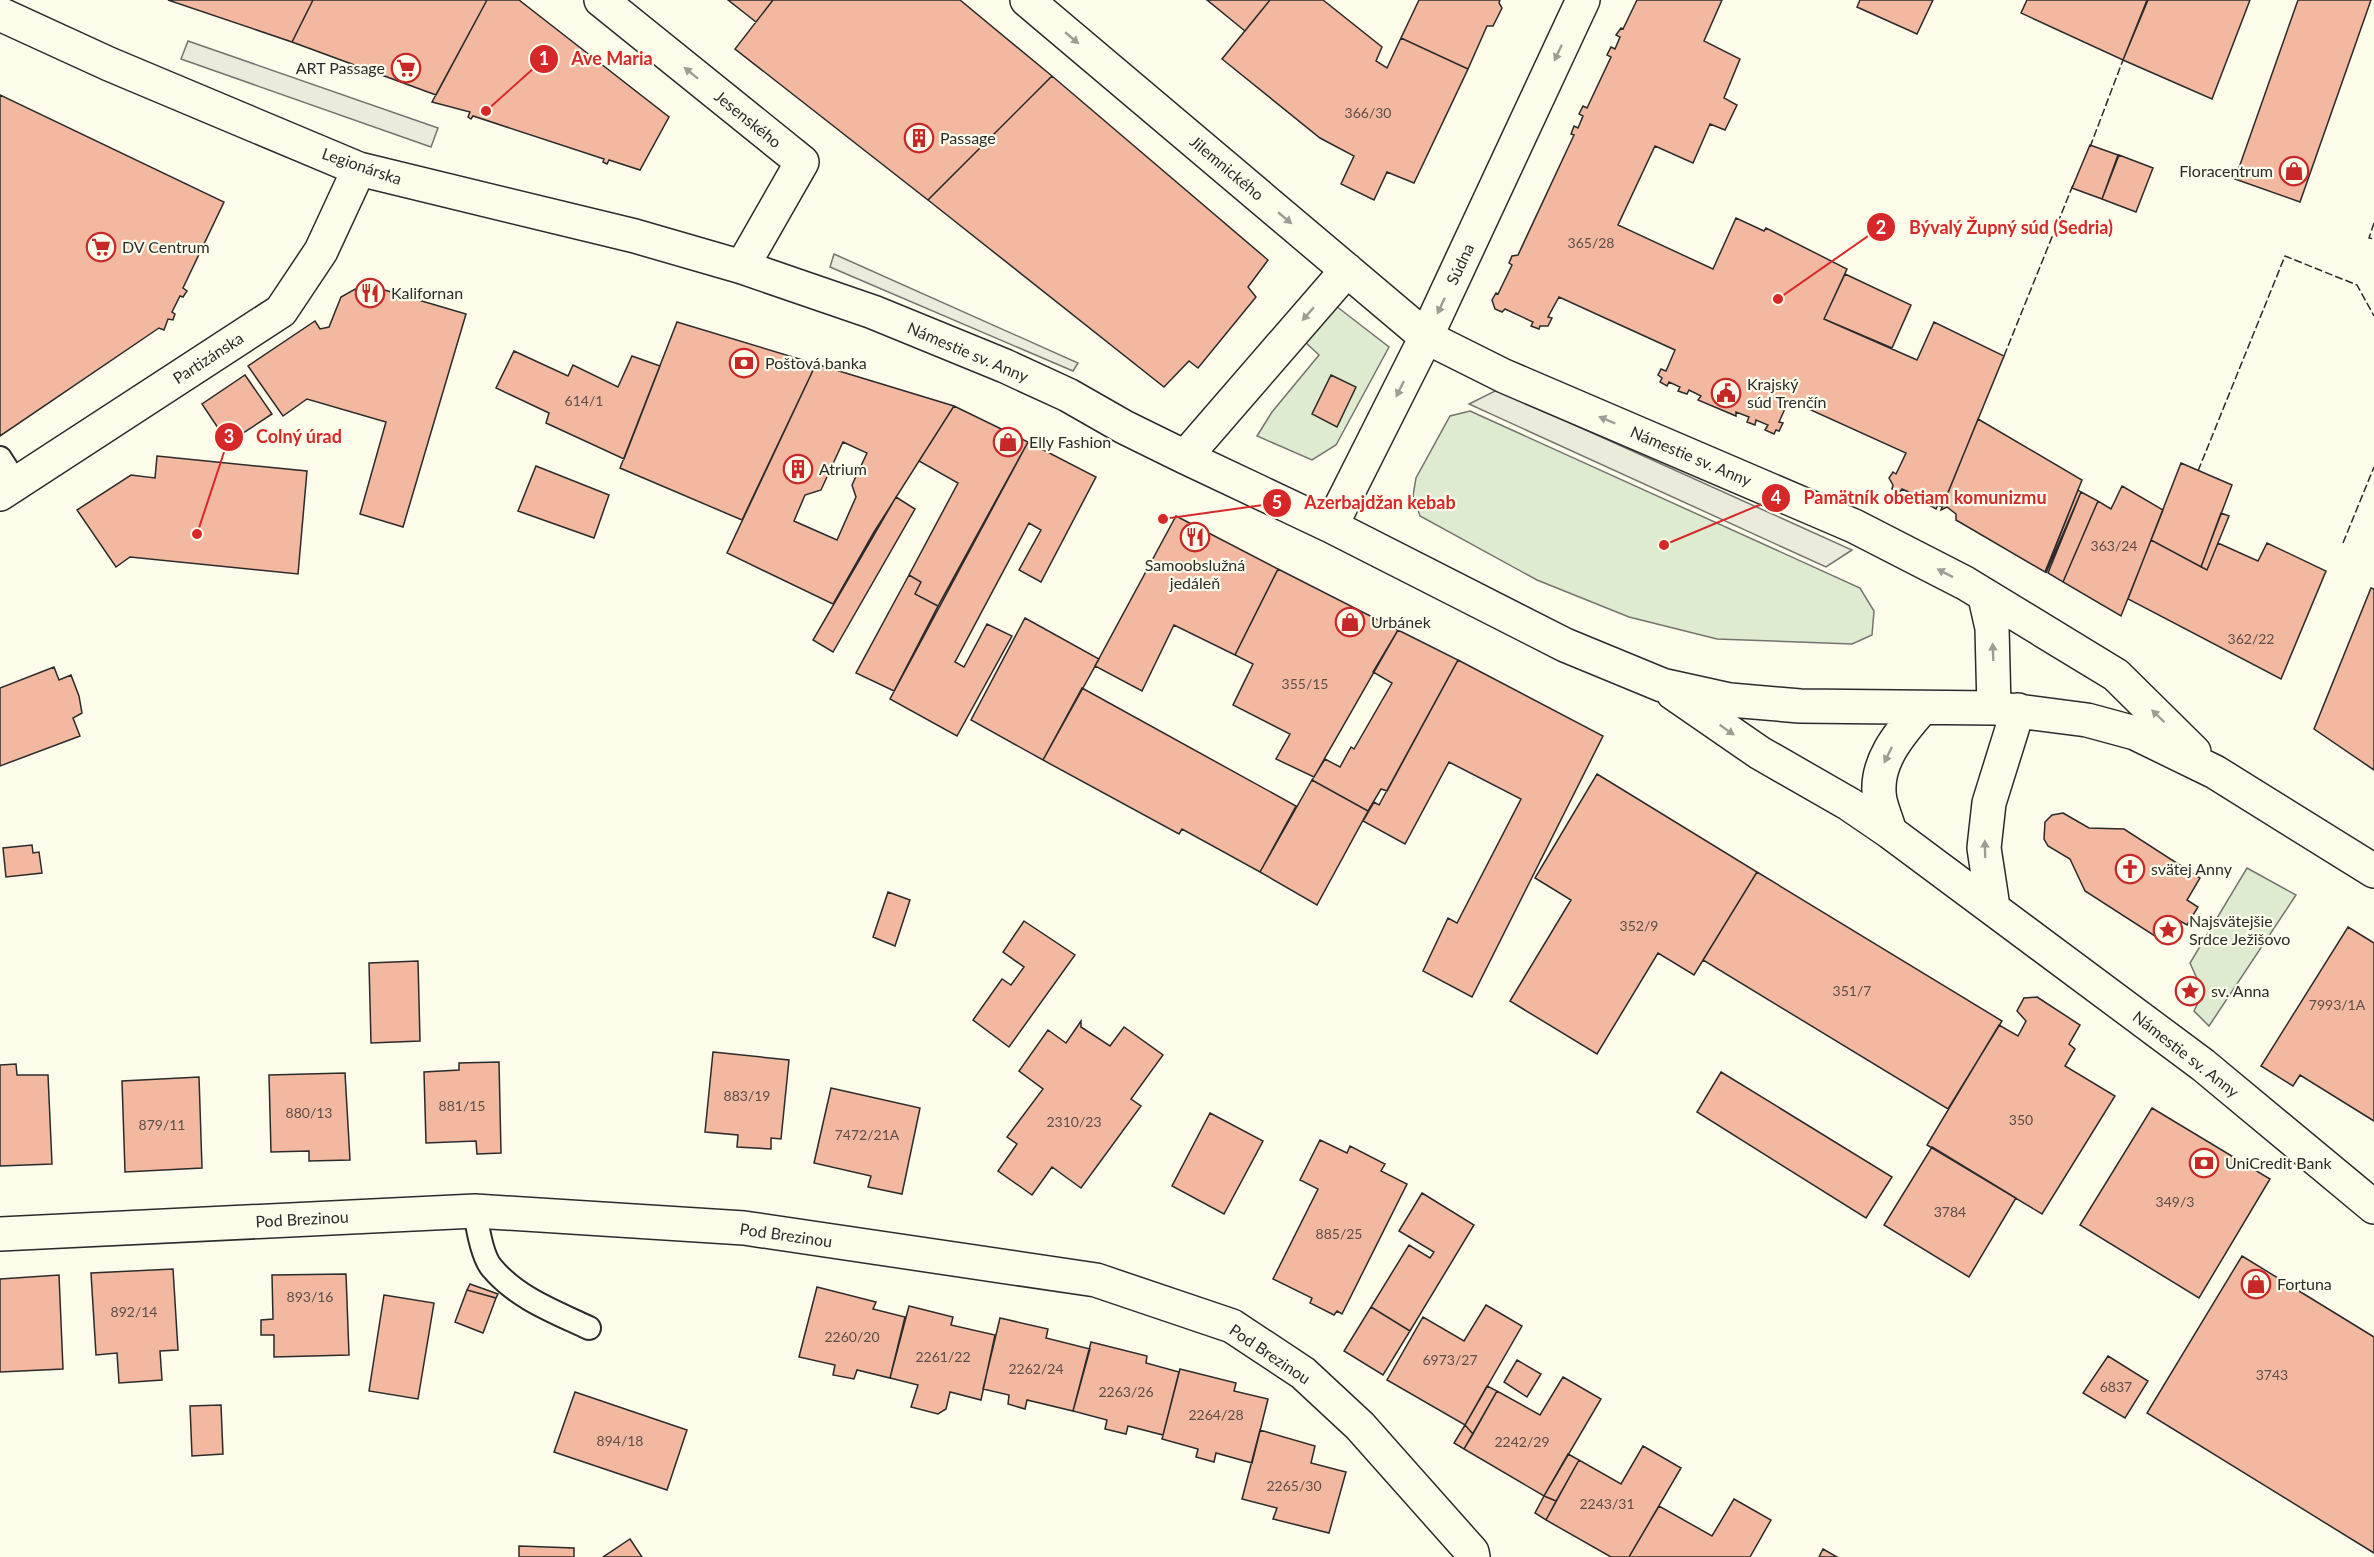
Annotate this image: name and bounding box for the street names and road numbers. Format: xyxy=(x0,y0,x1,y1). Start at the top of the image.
street label: Jesenského xyxy=(711,86,785,151)
street label: Jilemnického xyxy=(1187,131,1268,204)
street label: Legionárska xyxy=(320,143,404,188)
street label: Súdna xyxy=(1442,240,1477,287)
street label: Námestie sv. Anny xyxy=(905,318,1032,386)
street label: Partizánska xyxy=(169,328,246,387)
street label: Námestie sv. Anny xyxy=(1628,422,1755,490)
street label: Námestie sv. Anny xyxy=(2129,1006,2244,1101)
street label: Pod Brezinou xyxy=(255,1207,349,1230)
street label: Pod Brezinou xyxy=(738,1219,834,1250)
street label: Pod Brezinou xyxy=(1226,1320,1314,1388)

